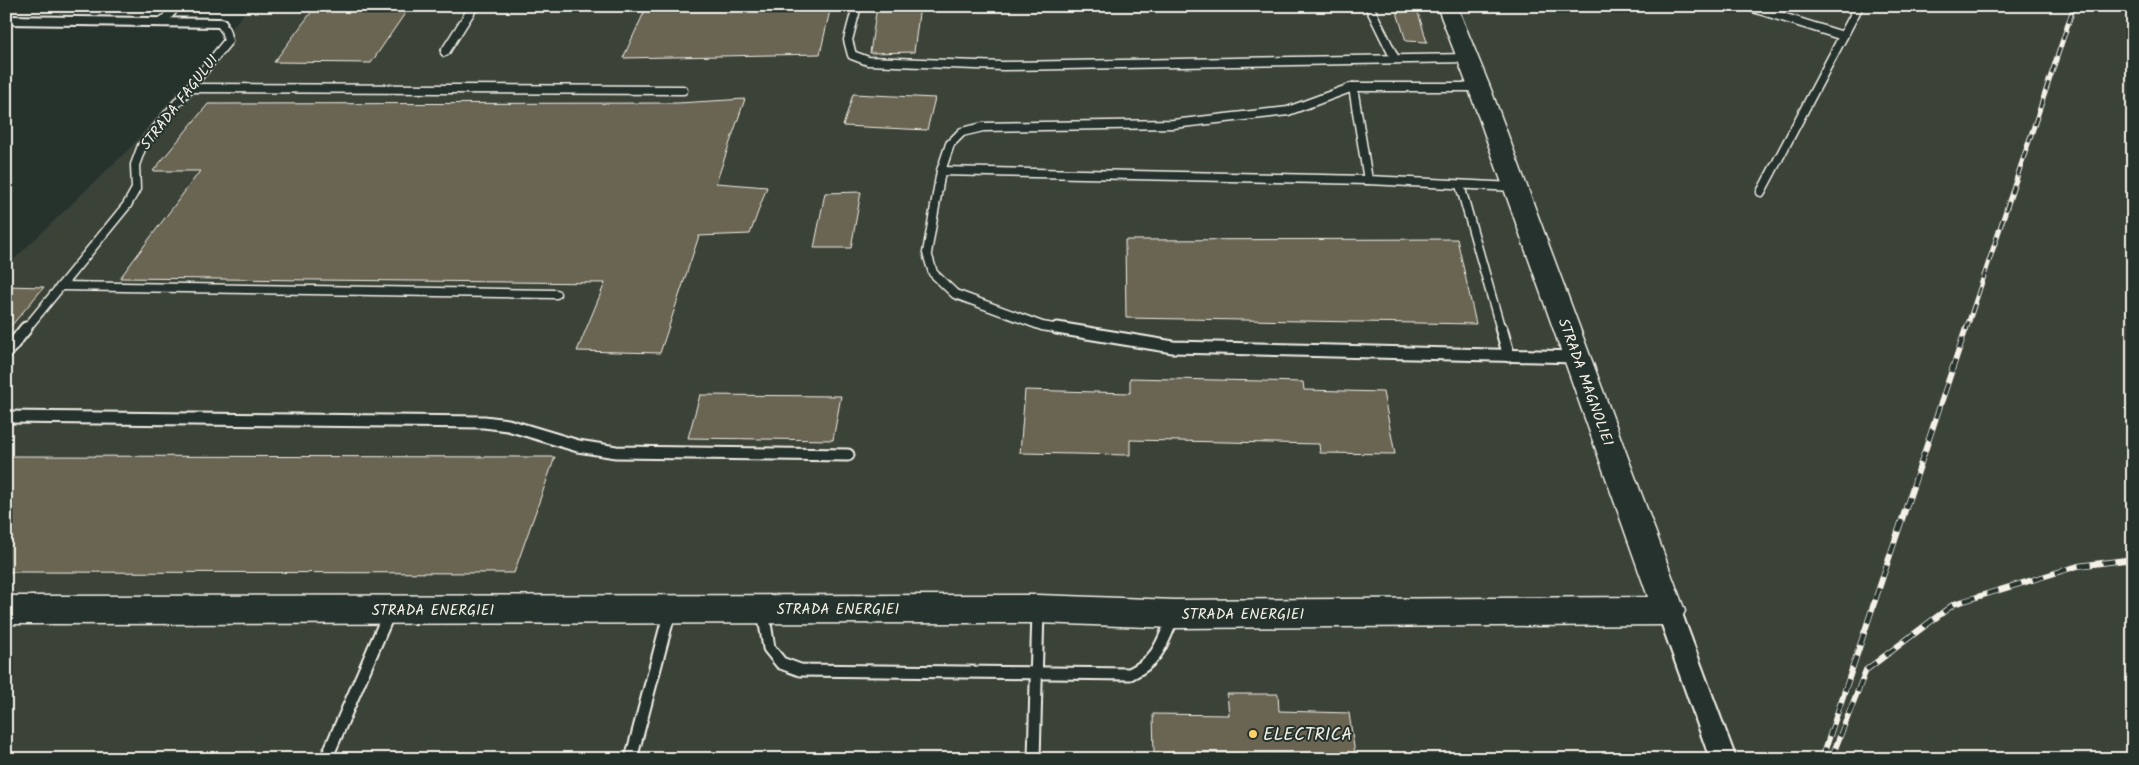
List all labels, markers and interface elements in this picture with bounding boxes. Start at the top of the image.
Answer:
street label: STRADA FAGULUI [135,49,225,156]
street label: STRADA MAGNOLIEI [1551,315,1619,450]
street label: STRADA ENERGIEI [777,598,900,622]
street label: STRADA ENERGIEI [372,599,495,623]
street label: STRADA ENERGIEI [1182,603,1305,627]
place label: ELECTRICA [1263,721,1352,750]
marker: ELECTRICA [1247,728,1259,740]

